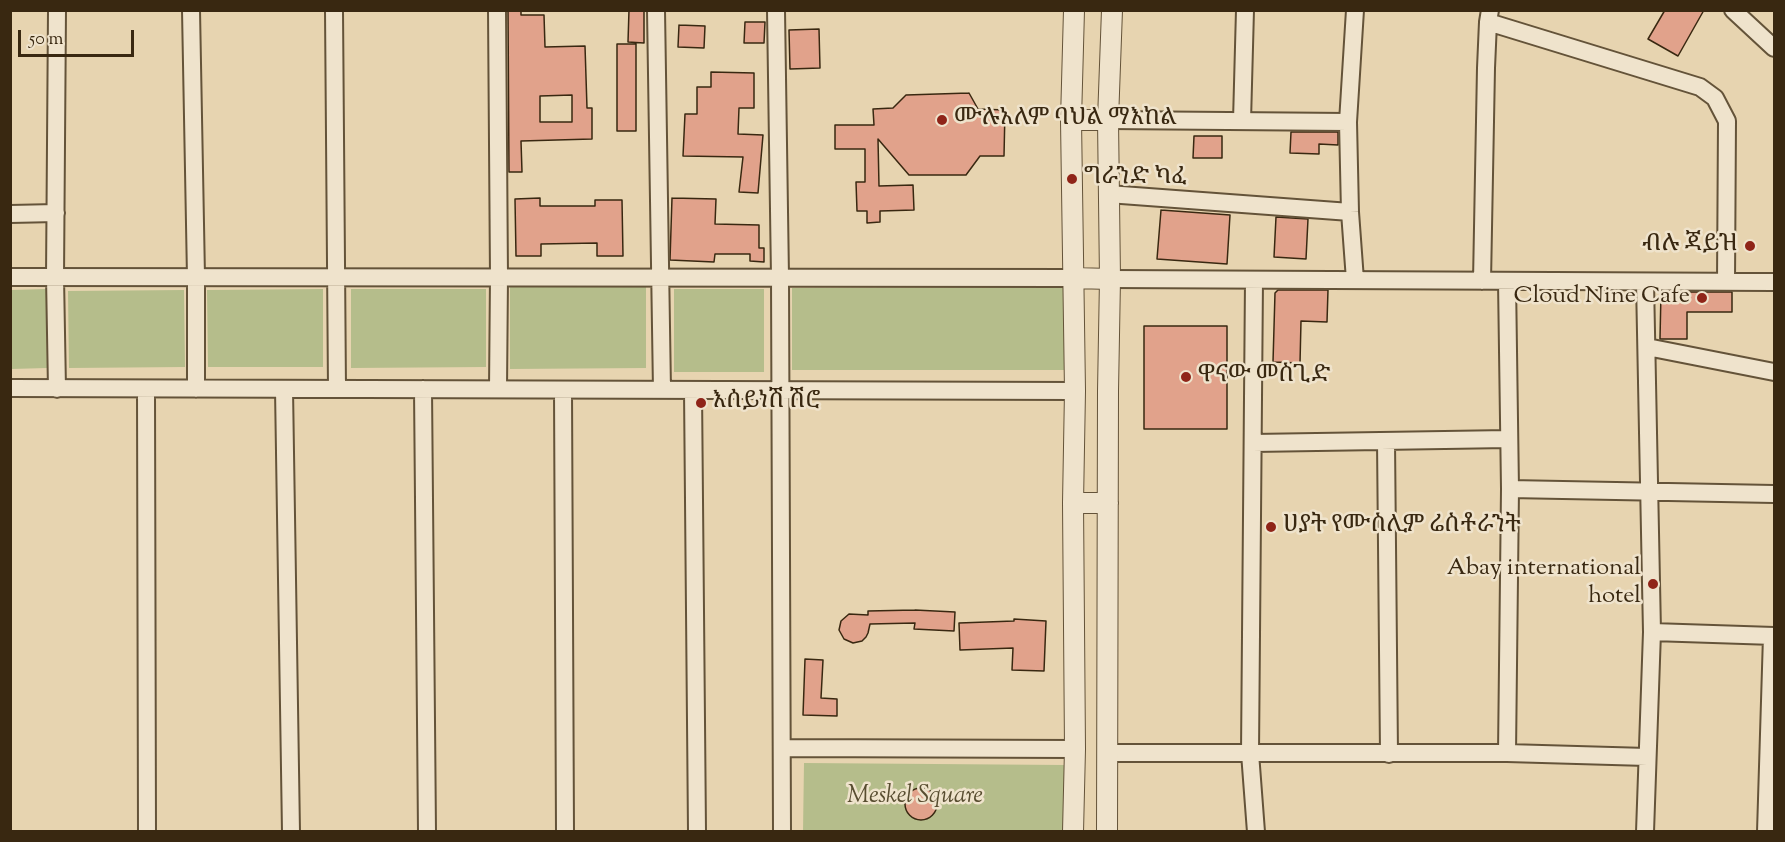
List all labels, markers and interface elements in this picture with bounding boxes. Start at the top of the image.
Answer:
scale bar [21,18,136,56]
text: 50 m [29,27,63,53]
place label: ሙሉአለም ባህል ማእከል [954,106,1177,134]
marker: ሙሉአለም ባህል ማእከል [935,113,949,127]
place label: ግራንድ ካፈ [1084,165,1186,193]
marker: ግራንድ ካፈ [1065,172,1079,186]
place label: ብሉ ጃይዝ [1642,232,1738,260]
marker: ብሉ ጃይዝ [1743,239,1757,253]
place label: Cloud Nine Cafe [1513,284,1690,312]
marker: Cloud Nine Cafe [1695,291,1709,305]
place label: ዋናው መስጊድ [1198,363,1330,391]
marker: ዋናው መስጊድ [1179,370,1193,384]
place label: እሰይነሽ ሽሮ [713,389,820,417]
marker: እሰይነሽ ሽሮ [694,396,708,410]
place label: ሀያት የሙስሊም ሬስቶራንት [1283,513,1521,541]
marker: ሀያት የሙስሊም ሬስቶራንት [1264,520,1278,534]
place label: Abay international hotel [1447,556,1641,612]
marker: Abay international hotel [1646,577,1660,591]
park label: Meskel Square [847,784,983,812]

